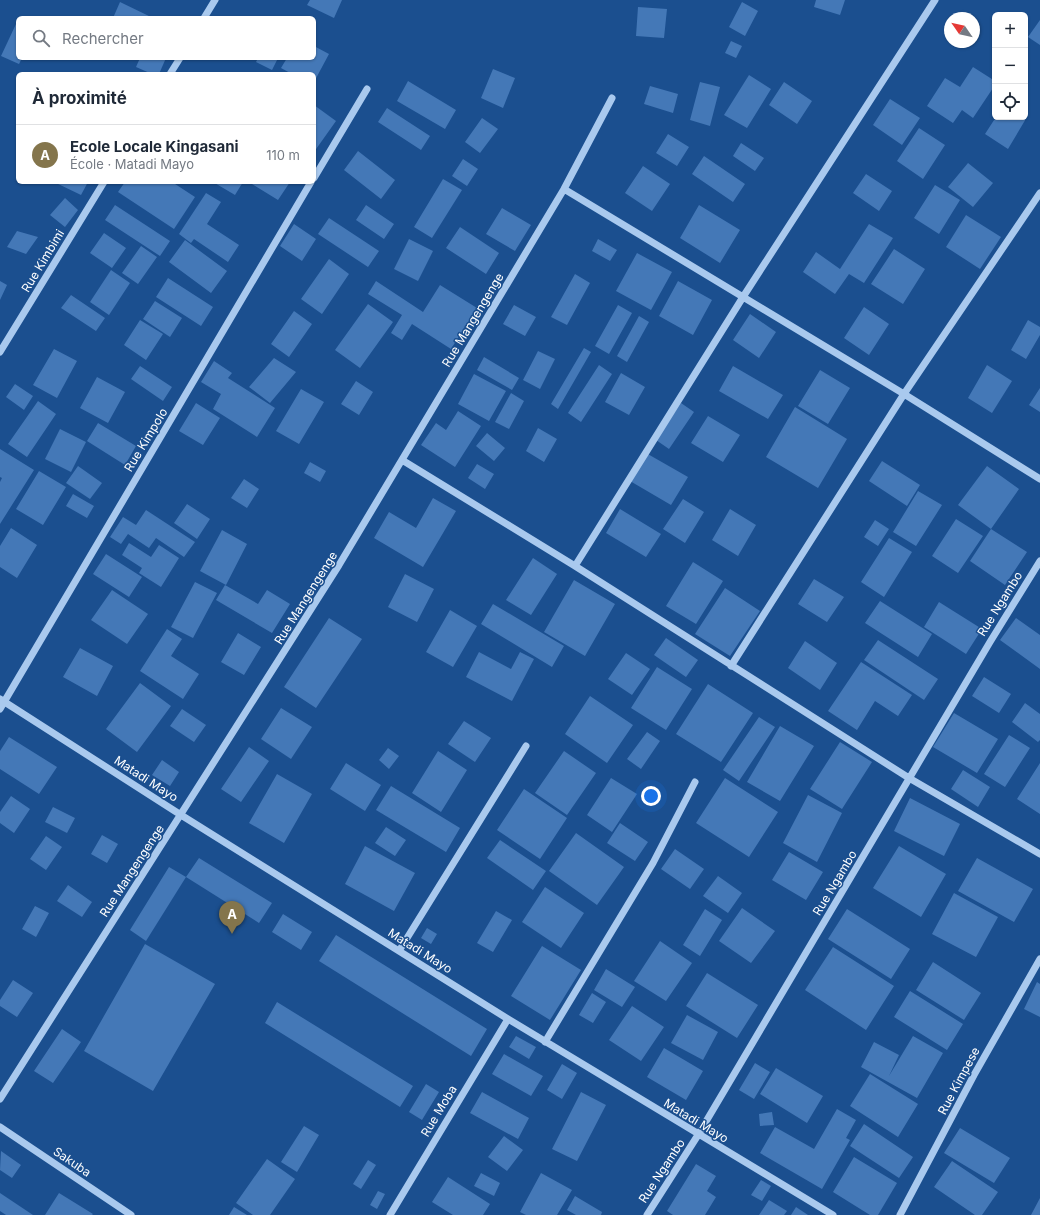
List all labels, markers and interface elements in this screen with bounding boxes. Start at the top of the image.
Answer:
north arrow [944,12,980,48]
map controls [992,12,1028,120]
button: + [992,12,1028,48]
search box [16,16,316,60]
icon: search [30,27,52,49]
text: Rechercher [62,29,144,48]
button: − [992,48,1028,84]
button: locate [992,84,1028,120]
text: À proximité [32,88,127,108]
text: Ecole Locale Kingasani [70,137,239,156]
text: A [40,147,50,163]
text: 110 m [266,147,300,163]
text: École · Matadi Mayo [70,156,194,172]
street label: Rue Kimbimi [18,227,67,295]
street label: Rue Mangengenge [439,270,507,370]
street label: Rue Kimpolo [121,405,170,474]
street label: Rue Mangengenge [271,548,340,647]
street label: Rue Ngambo [974,569,1025,639]
street label: Matadi Mayo [112,752,181,805]
your location [641,786,661,806]
street label: Rue Mangengenge [96,822,167,920]
street label: Rue Ngambo [809,847,860,918]
pin: A [219,901,245,934]
street label: Matadi Mayo [385,925,455,976]
street label: Rue Kimpese [934,1044,983,1117]
street label: Rue Moba [417,1082,460,1139]
street label: Matadi Mayo [661,1095,731,1146]
street label: Rue Ngambo [635,1136,688,1206]
street label: Sakuba [51,1144,94,1180]

